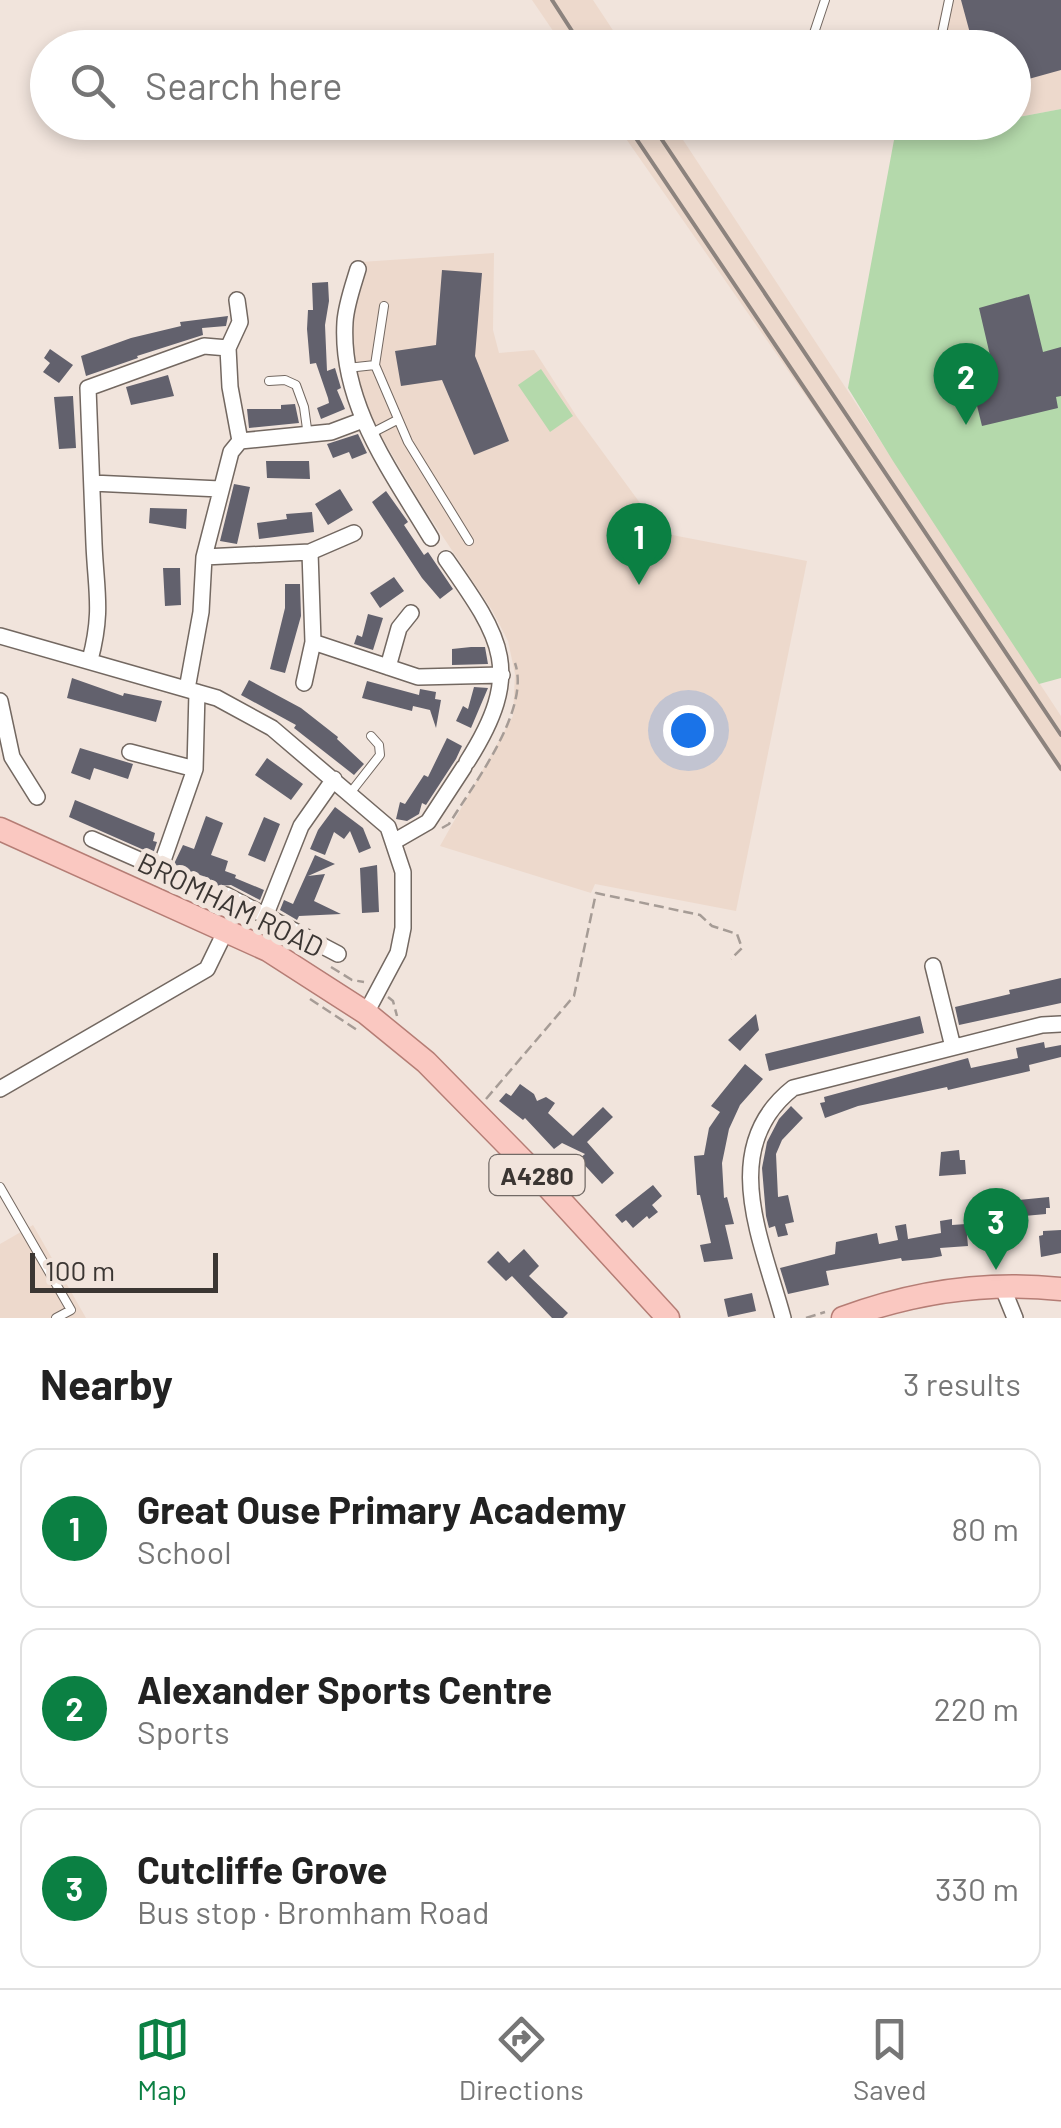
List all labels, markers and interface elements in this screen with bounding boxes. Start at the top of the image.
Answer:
search box [30,30,1031,140]
icon: search [65,58,120,113]
text: Search here [145,62,343,108]
pin: 2 [934,342,998,425]
pin: 1 [606,502,672,585]
your location [663,705,714,756]
street label: BROMHAM ROAD [133,844,329,964]
road number: A4280 [490,1155,584,1195]
pin: 3 [964,1188,1028,1270]
scale bar [30,1248,218,1292]
text: 100 m [45,1253,115,1287]
text: Nearby [40,1358,173,1408]
text: 3 results [903,1364,1021,1402]
text: Great Ouse Primary Academy [137,1486,626,1532]
text: 1 [69,1509,80,1547]
text: 80 m [951,1509,1019,1547]
text: School [137,1532,232,1570]
text: Alexander Sports Centre [137,1666,552,1712]
text: 2 [66,1689,83,1727]
text: 220 m [934,1689,1019,1727]
text: Sports [137,1712,230,1750]
text: Cutcliffe Grove [137,1846,388,1892]
text: 3 [66,1869,83,1907]
text: 330 m [935,1869,1019,1907]
text: Bus stop · Bromham Road [137,1892,489,1930]
tab: Map [135,2012,190,2106]
tab: Directions [459,2012,584,2106]
tab: Saved [853,2012,926,2106]

